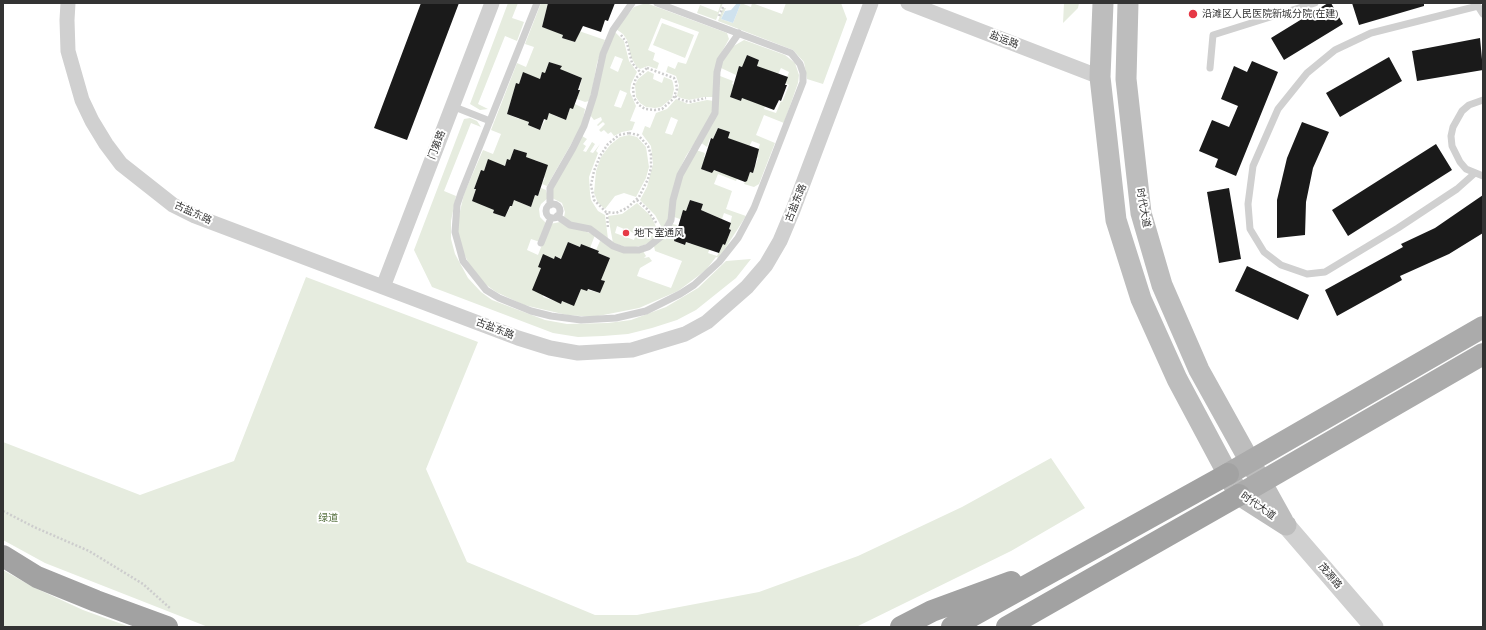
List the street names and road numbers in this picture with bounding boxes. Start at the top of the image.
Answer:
street label: 盐运路 [988,29,1020,51]
street label: 门第路 [426,129,448,161]
street label: 古盐东路 [783,182,809,224]
street label: 时代大道 [1134,187,1152,229]
street label: 古盐东路 [172,199,214,227]
street label: 古盐东路 [474,316,516,342]
street label: 时代大道 [1238,490,1278,522]
street label: 茂源路 [1316,561,1344,591]

